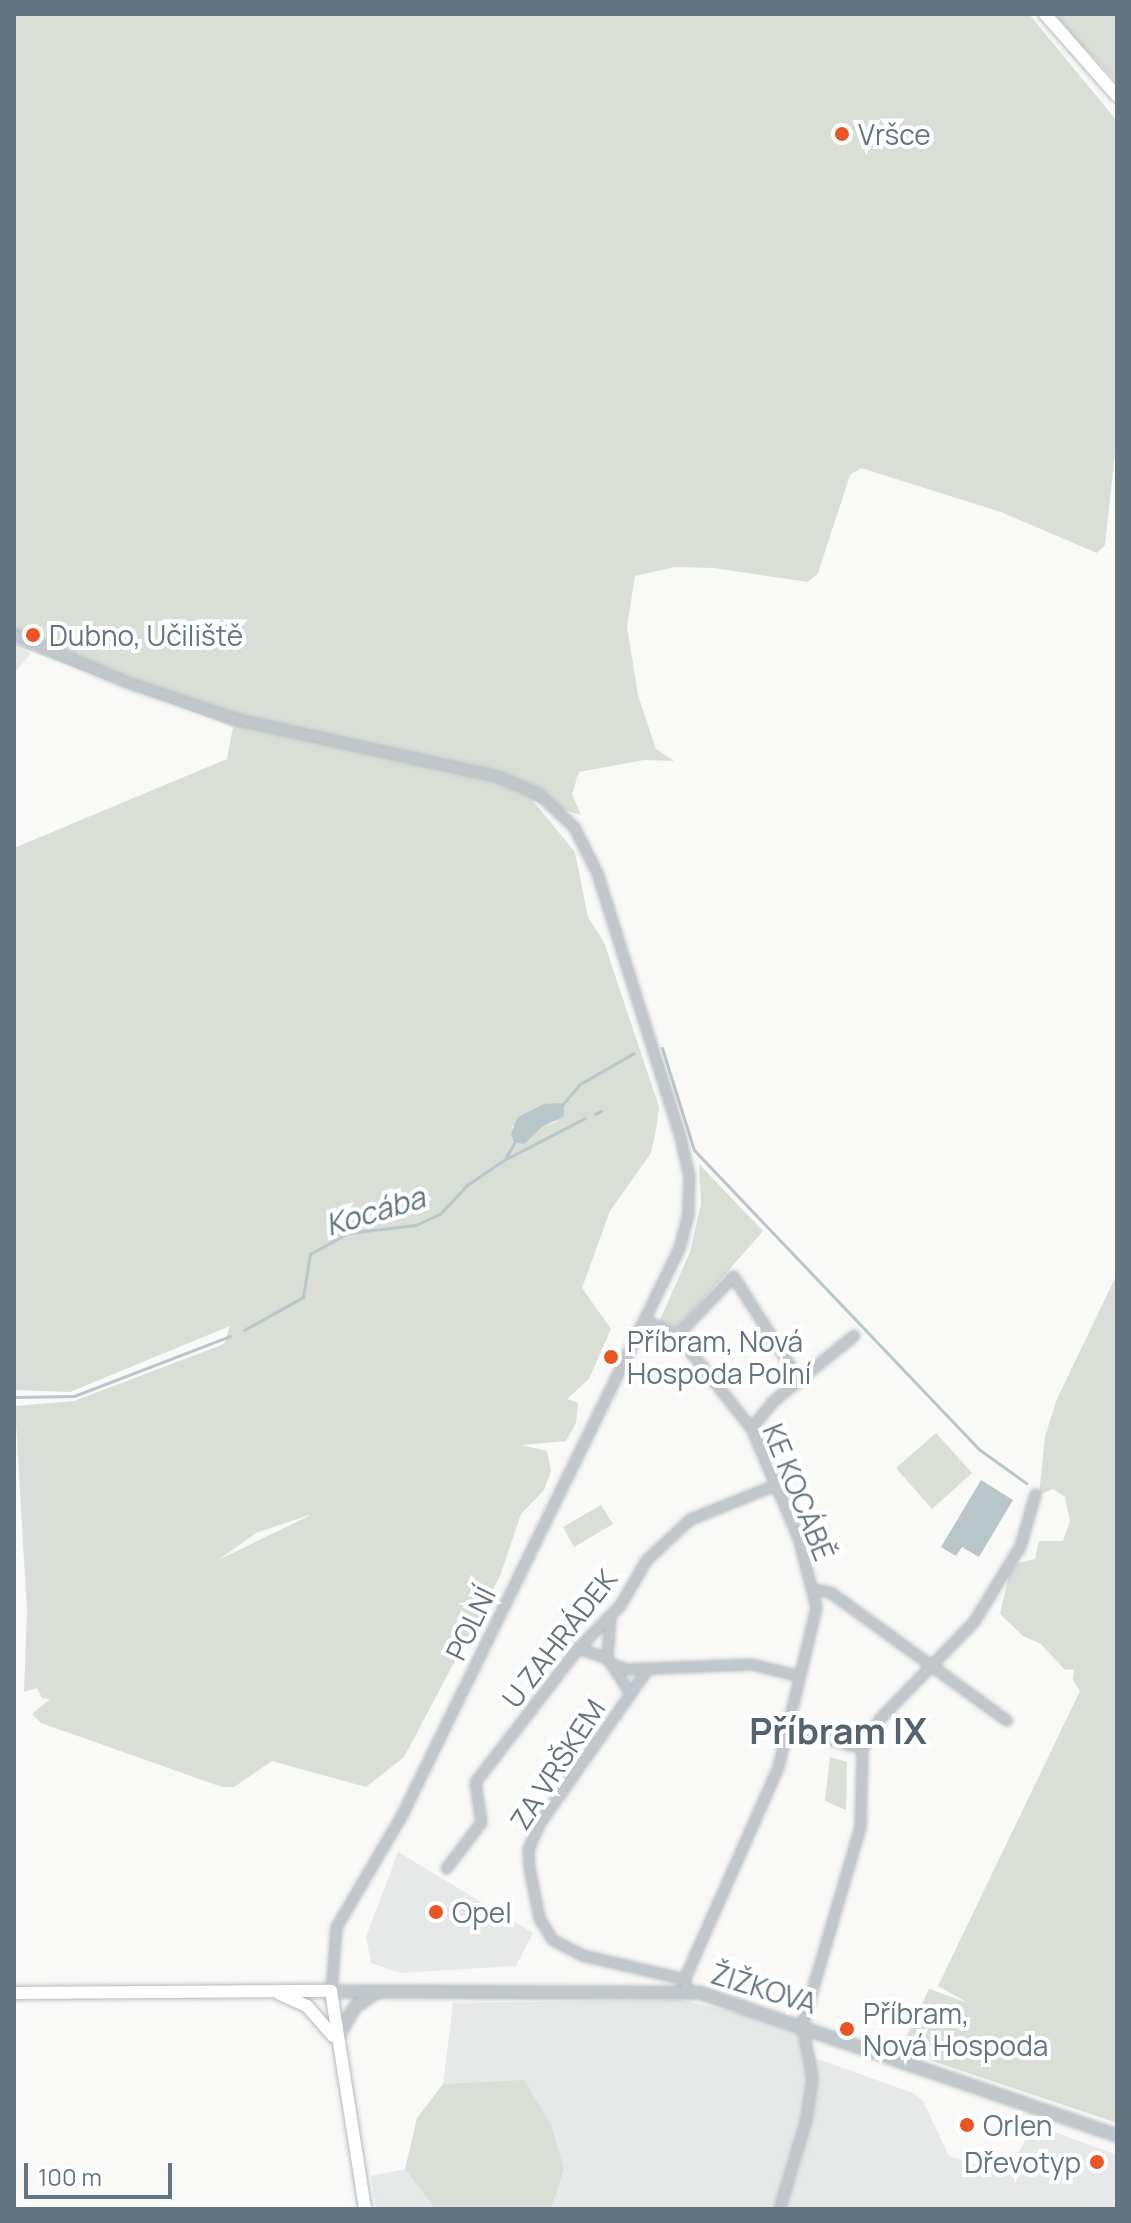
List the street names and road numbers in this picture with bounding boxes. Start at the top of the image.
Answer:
street label: KE KOCÁBĚ [756,1419,842,1565]
street label: U ZAHRÁDEK [495,1562,623,1714]
street label: POLNÍ [438,1581,502,1665]
street label: ZA VRŠKEM [502,1693,612,1835]
street label: ŽIŽKOVA [707,1956,821,2020]

